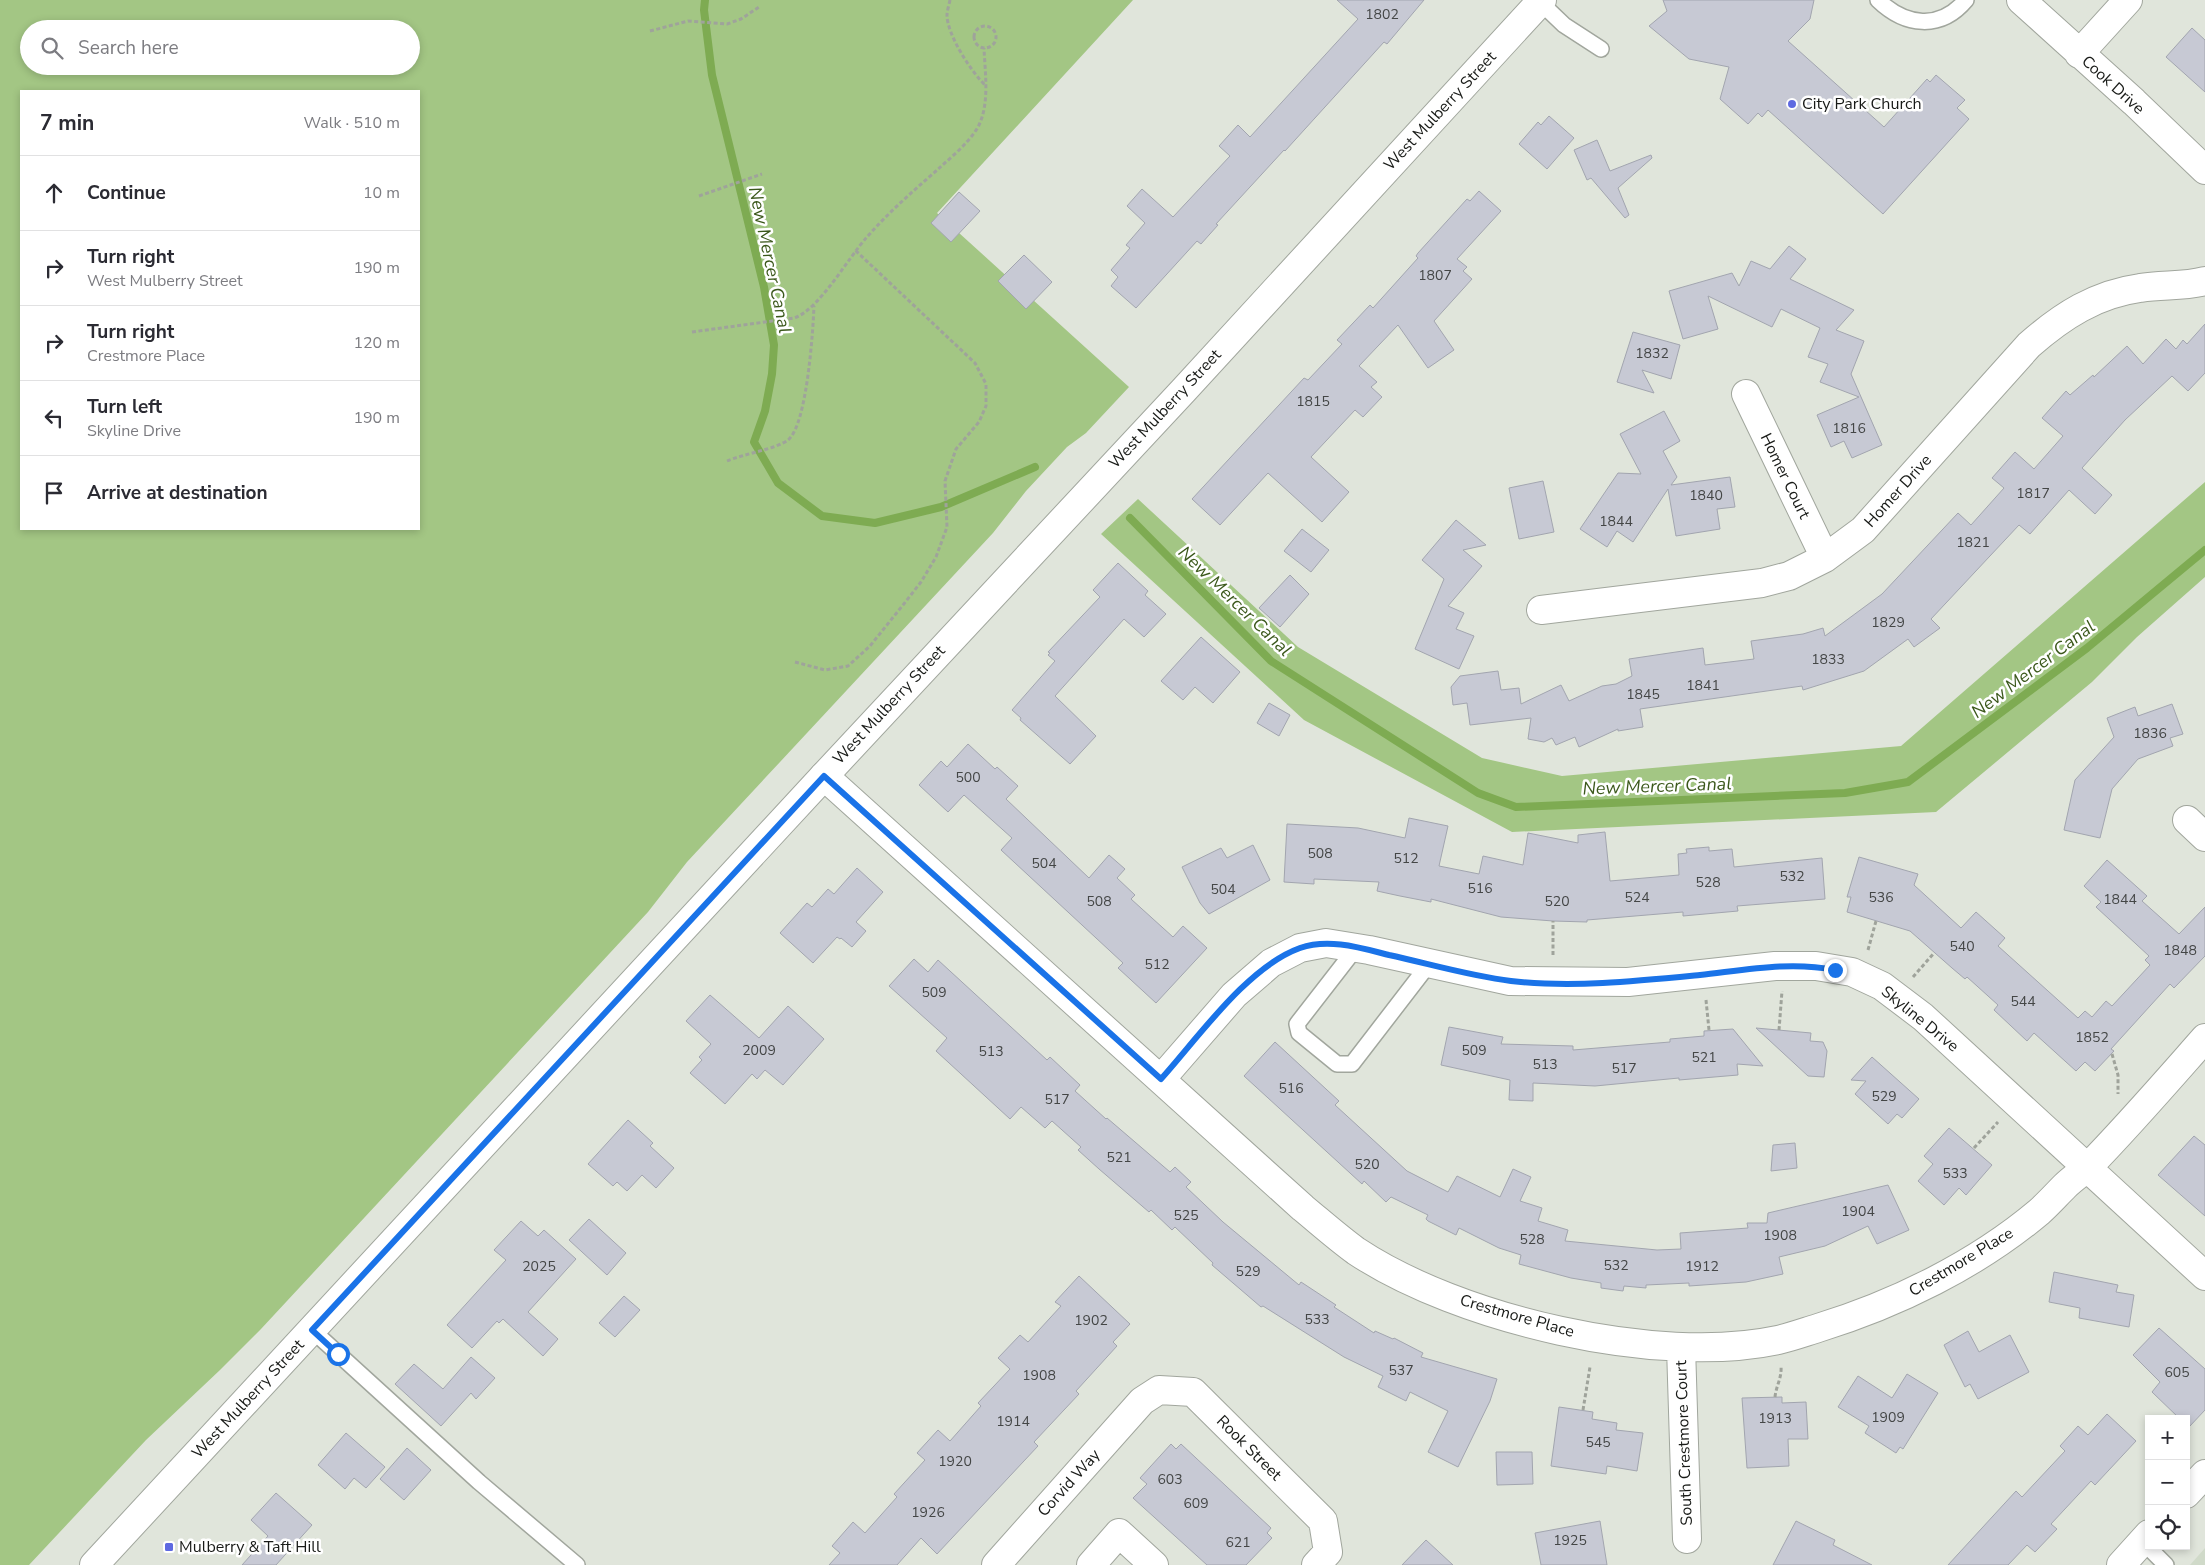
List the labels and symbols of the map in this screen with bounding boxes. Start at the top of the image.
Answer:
house number: 1802 [1365,5,1399,24]
street label: West Mulberry Street [1379,46,1501,175]
street label: Cook Drive [2077,51,2149,119]
place label: City Park Church [1802,93,1922,115]
marker: City Park Church [1786,98,1798,110]
water label: New Mercer Canal [743,185,797,335]
house number: 1807 [1418,266,1452,285]
street label: West Mulberry Street [1104,344,1226,473]
house number: 1832 [1635,344,1669,363]
house number: 1815 [1296,392,1330,411]
house number: 1816 [1832,419,1866,438]
street label: Homer Court [1755,429,1815,523]
street label: Homer Drive [1859,450,1937,532]
house number: 1817 [2016,484,2050,503]
house number: 1840 [1689,486,1723,505]
house number: 1844 [1599,512,1633,531]
house number: 1821 [1956,533,1990,552]
water label: New Mercer Canal [1173,541,1297,661]
house number: 1829 [1871,613,1905,632]
water label: New Mercer Canal [1966,615,2100,723]
street label: West Mulberry Street [828,640,950,769]
house number: 1833 [1811,650,1845,669]
house number: 1841 [1686,676,1720,695]
house number: 1845 [1626,685,1660,704]
house number: 1836 [2133,724,2167,743]
house number: 500 [955,768,981,787]
water label: New Mercer Canal [1582,771,1732,801]
house number: 508 [1307,844,1333,863]
house number: 512 [1393,849,1419,868]
house number: 504 [1031,854,1057,873]
house number: 532 [1779,867,1805,886]
house number: 528 [1695,873,1721,892]
house number: 516 [1467,879,1493,898]
house number: 504 [1210,880,1236,899]
house number: 524 [1624,888,1650,907]
house number: 536 [1868,888,1894,907]
house number: 1844 [2103,890,2137,909]
house number: 508 [1086,892,1112,911]
house number: 520 [1544,892,1570,911]
house number: 540 [1949,937,1975,956]
house number: 1848 [2163,941,2197,960]
house number: 512 [1144,955,1170,974]
route end [1824,959,1847,982]
street label: Skyline Drive [1877,981,1963,1057]
house number: 509 [921,983,947,1002]
house number: 544 [2010,992,2036,1011]
house number: 1852 [2075,1028,2109,1047]
house number: 2009 [742,1041,776,1060]
house number: 509 [1461,1041,1487,1060]
house number: 513 [978,1042,1004,1061]
house number: 521 [1691,1048,1717,1067]
house number: 513 [1532,1055,1558,1074]
house number: 517 [1611,1059,1637,1078]
house number: 516 [1278,1079,1304,1098]
house number: 529 [1871,1087,1897,1106]
house number: 517 [1044,1090,1070,1109]
house number: 521 [1106,1148,1132,1167]
house number: 520 [1354,1155,1380,1174]
house number: 533 [1942,1164,1968,1183]
house number: 1904 [1841,1202,1875,1221]
house number: 525 [1173,1206,1199,1225]
street label: Crestmore Place [1905,1222,2017,1302]
house number: 1908 [1763,1226,1797,1245]
house number: 528 [1519,1230,1545,1249]
house number: 532 [1603,1256,1629,1275]
house number: 2025 [522,1257,556,1276]
house number: 1912 [1685,1257,1719,1276]
house number: 529 [1235,1262,1261,1281]
street label: Crestmore Place [1457,1289,1577,1343]
house number: 533 [1304,1310,1330,1329]
house number: 1902 [1074,1311,1108,1330]
street label: West Mulberry Street [187,1334,309,1463]
route start [327,1343,350,1366]
street label: South Crestmore Court [1670,1360,1698,1526]
house number: 537 [1388,1361,1414,1380]
house number: 605 [2164,1363,2190,1382]
house number: 1908 [1022,1366,1056,1385]
house number: 1909 [1871,1408,1905,1427]
house number: 1913 [1758,1409,1792,1428]
street label: Rook Street [1211,1410,1287,1486]
house number: 1914 [996,1412,1030,1431]
house number: 545 [1585,1433,1611,1452]
street label: Corvid Way [1033,1444,1106,1522]
house number: 1920 [938,1452,972,1471]
house number: 603 [1157,1470,1183,1489]
house number: 609 [1183,1494,1209,1513]
house number: 1926 [911,1503,945,1522]
house number: 1925 [1553,1531,1587,1550]
house number: 621 [1225,1533,1251,1552]
place label: Mulberry & Taft Hill [179,1536,321,1558]
marker: Mulberry & Taft Hill [163,1541,175,1553]

